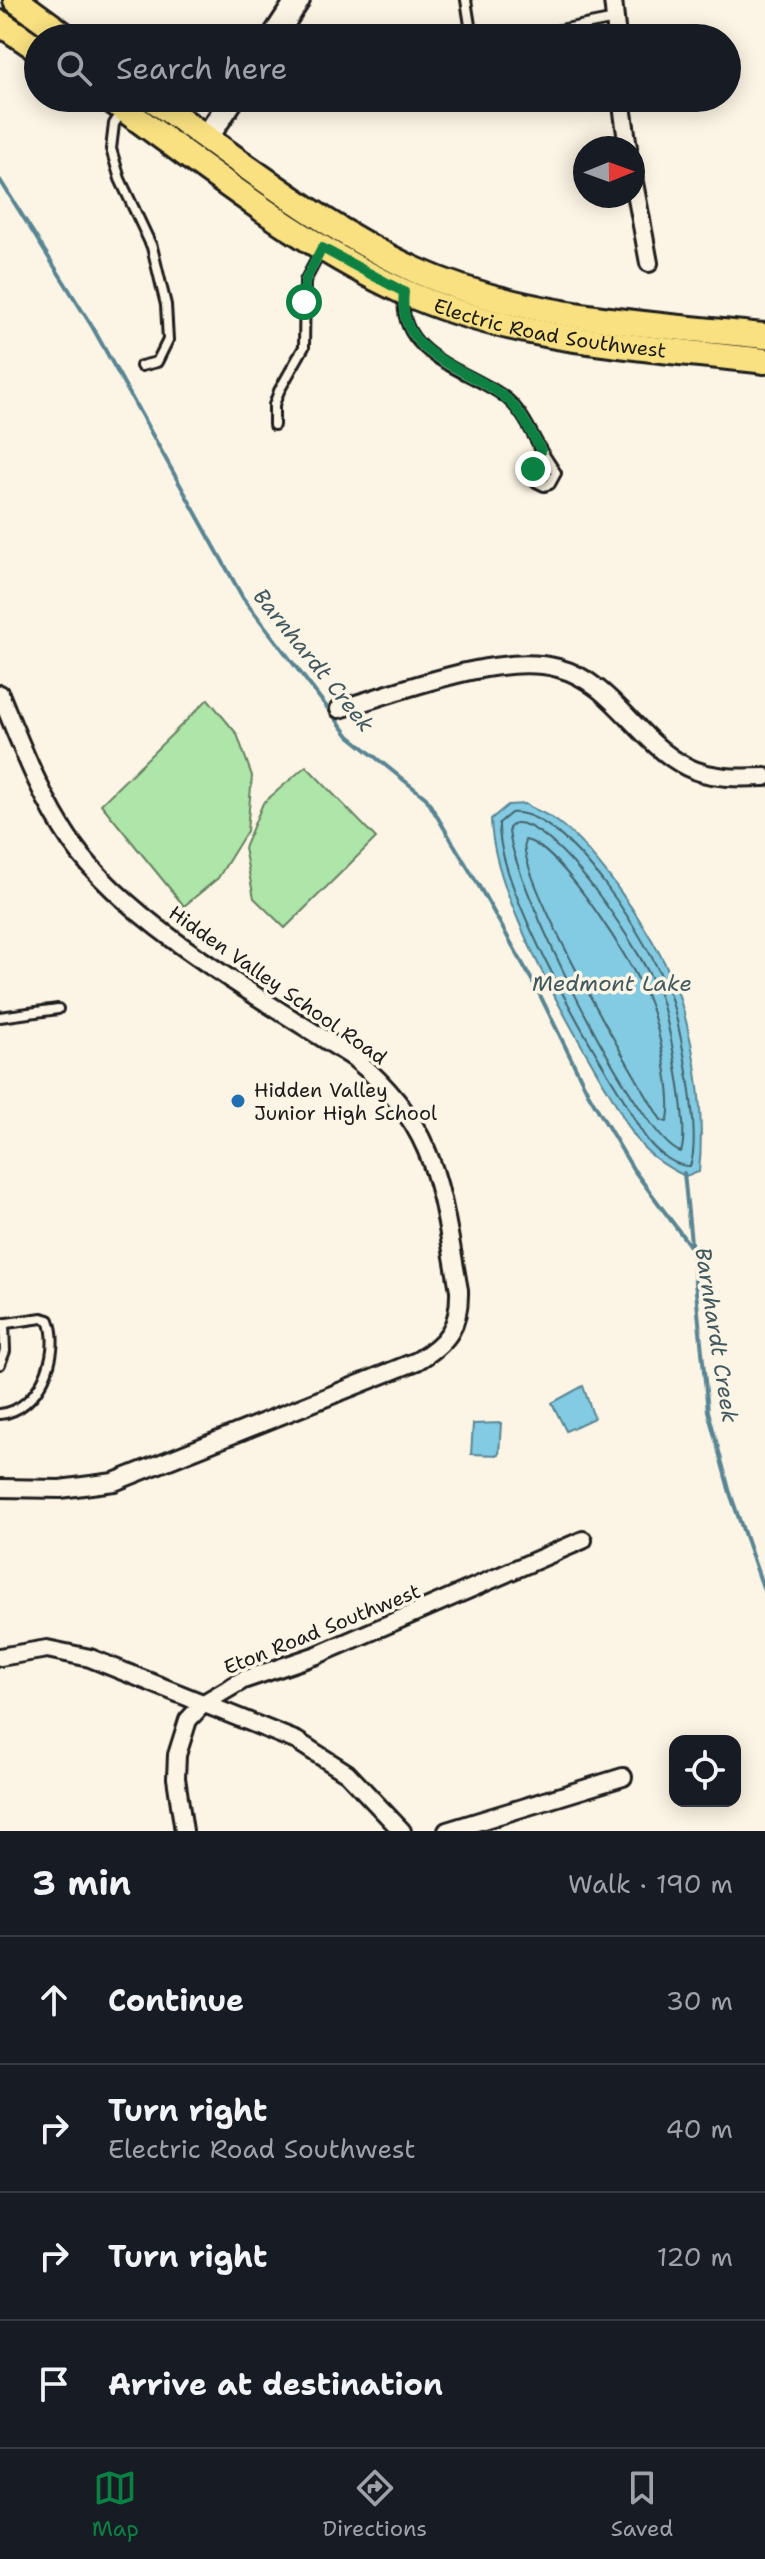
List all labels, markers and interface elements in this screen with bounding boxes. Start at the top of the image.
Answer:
search box [24,24,741,112]
icon: search [52,46,96,90]
text: Search here [116,48,287,89]
north arrow [573,136,645,208]
route start [286,284,322,320]
street label: Electric Road Southwest [430,292,668,364]
route end [515,451,551,487]
water label: Barnhardt Creek [247,582,381,739]
street label: Hidden Valley School Road [164,900,392,1071]
water label: Medmont Lake [532,969,692,998]
place label: Hidden Valley Junior High School [254,1077,437,1126]
marker: Hidden Valley Junior High School [229,1092,247,1110]
water label: Barnhardt Creek [688,1245,745,1425]
street label: Eton Road Southwest [220,1578,424,1680]
map controls [669,1735,741,1807]
button: locate [669,1735,741,1807]
text: 3 min [32,1860,131,1906]
text: Walk · 190 m [568,1866,733,1901]
icon: ahead [32,1978,76,2022]
text: Continue [108,1980,244,2021]
text: 30 m [666,1983,733,2018]
text: Turn right [108,2090,267,2131]
icon: right [32,2106,76,2150]
text: 40 m [666,2111,733,2146]
text: Electric Road Southwest [108,2131,416,2166]
icon: right [32,2234,76,2278]
text: Turn right [108,2236,267,2277]
text: 120 m [657,2239,733,2274]
icon: arrive [32,2362,76,2406]
text: Arrive at destination [108,2364,443,2405]
tab: Map [92,2466,139,2543]
tab: Directions [322,2466,427,2543]
tab: Saved [611,2466,673,2543]

